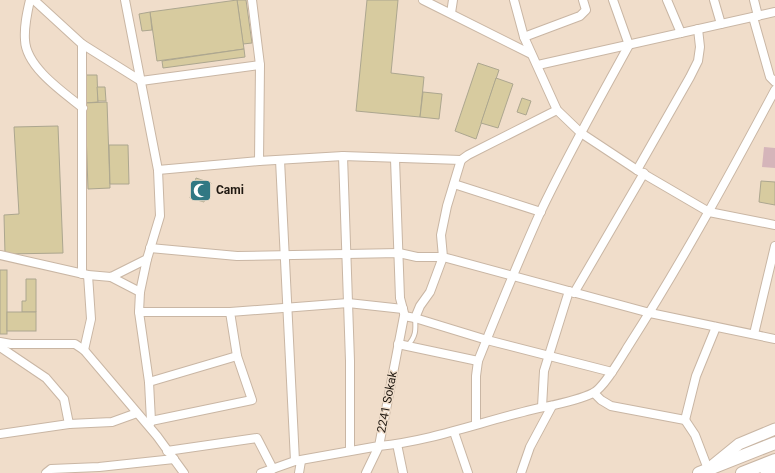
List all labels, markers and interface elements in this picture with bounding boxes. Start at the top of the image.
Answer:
mosque icon: Cami [187,177,213,203]
place label: Cami [216,183,244,197]
street label: 2241 Sokak [374,369,400,434]

